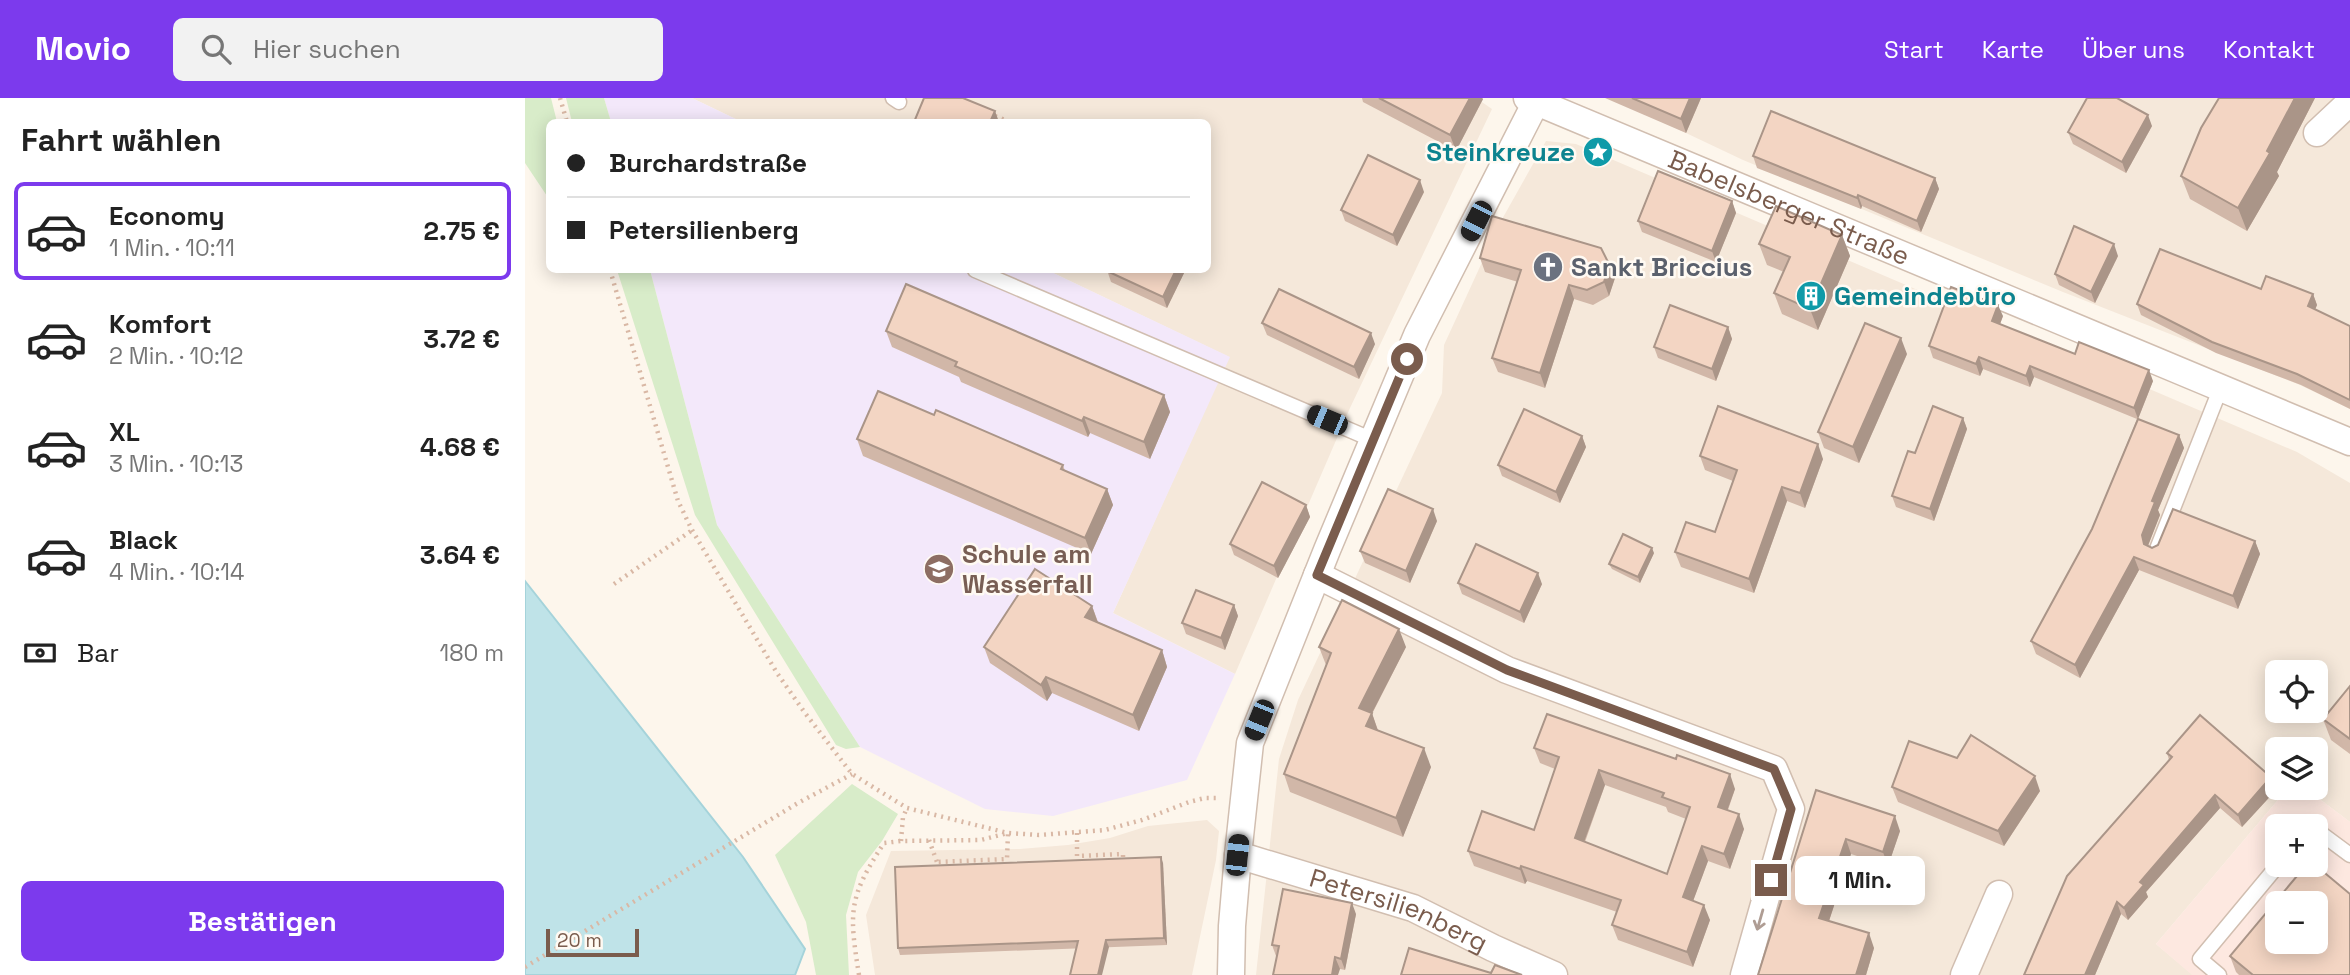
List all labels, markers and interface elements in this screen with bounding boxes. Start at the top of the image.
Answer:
search box [173,18,663,81]
text: Movio [35,28,131,70]
icon: search [197,30,235,68]
text: Hier suchen [253,32,401,66]
text: Start [1884,34,1944,65]
text: Karte [1982,34,2044,65]
text: Über uns [2082,34,2185,65]
text: Kontakt [2223,34,2315,65]
text: Fahrt wählen [21,120,221,160]
place label: Steinkreuze [1426,135,1575,169]
place icon: Steinkreuze [1581,135,1615,169]
street label: Babelsberger Straße [1663,142,1915,273]
text: Burchardstraße [609,146,807,180]
car [1458,198,1495,244]
text: Economy [109,199,225,233]
icon: car [25,200,88,263]
text: Petersilienberg [609,213,799,247]
text: 2.75 € [423,214,500,248]
text: 1 Min. · 10:11 [109,233,235,263]
church icon: Sankt Briccius [1531,250,1565,284]
place label: Sankt Briccius [1571,250,1752,284]
building icon: Gemeindebüro [1794,279,1828,313]
place label: Gemeindebüro [1834,279,2016,313]
text: Komfort [109,307,212,341]
icon: car [25,308,88,371]
text: 3.72 € [423,322,500,356]
text: 2 Min. · 10:12 [109,341,243,371]
route start [1391,343,1423,375]
car [1304,402,1351,438]
text: XL [109,415,140,449]
icon: car [25,416,88,479]
text: 4.68 € [420,430,500,464]
text: 3 Min. · 10:13 [109,449,243,479]
text: Black [109,523,178,557]
icon: car [25,524,88,587]
place label: Schule am Wasserfall [962,537,1093,601]
text: 3.64 € [420,538,500,572]
school or university icon: Schule am Wasserfall [922,552,956,586]
text: 4 Min. · 10:14 [109,557,244,587]
icon: cash [21,634,59,672]
text: Bar [77,636,119,670]
text: 180 m [440,638,504,668]
map controls [2265,660,2328,954]
button: locate [2265,660,2328,723]
car [1242,697,1277,743]
button: layers [2265,737,2328,800]
button: + [2265,814,2328,877]
car [1225,833,1250,877]
callout: 1 Min. [1795,856,1925,904]
street label: Petersilienberg [1305,861,1494,960]
route end [1755,864,1787,896]
text: 1 Min. [1828,865,1892,895]
button: Bestätigen [21,881,504,961]
button: − [2265,891,2328,954]
one-way arrow [1752,909,1765,931]
scale bar [546,926,639,958]
text: 20 m [557,928,602,953]

